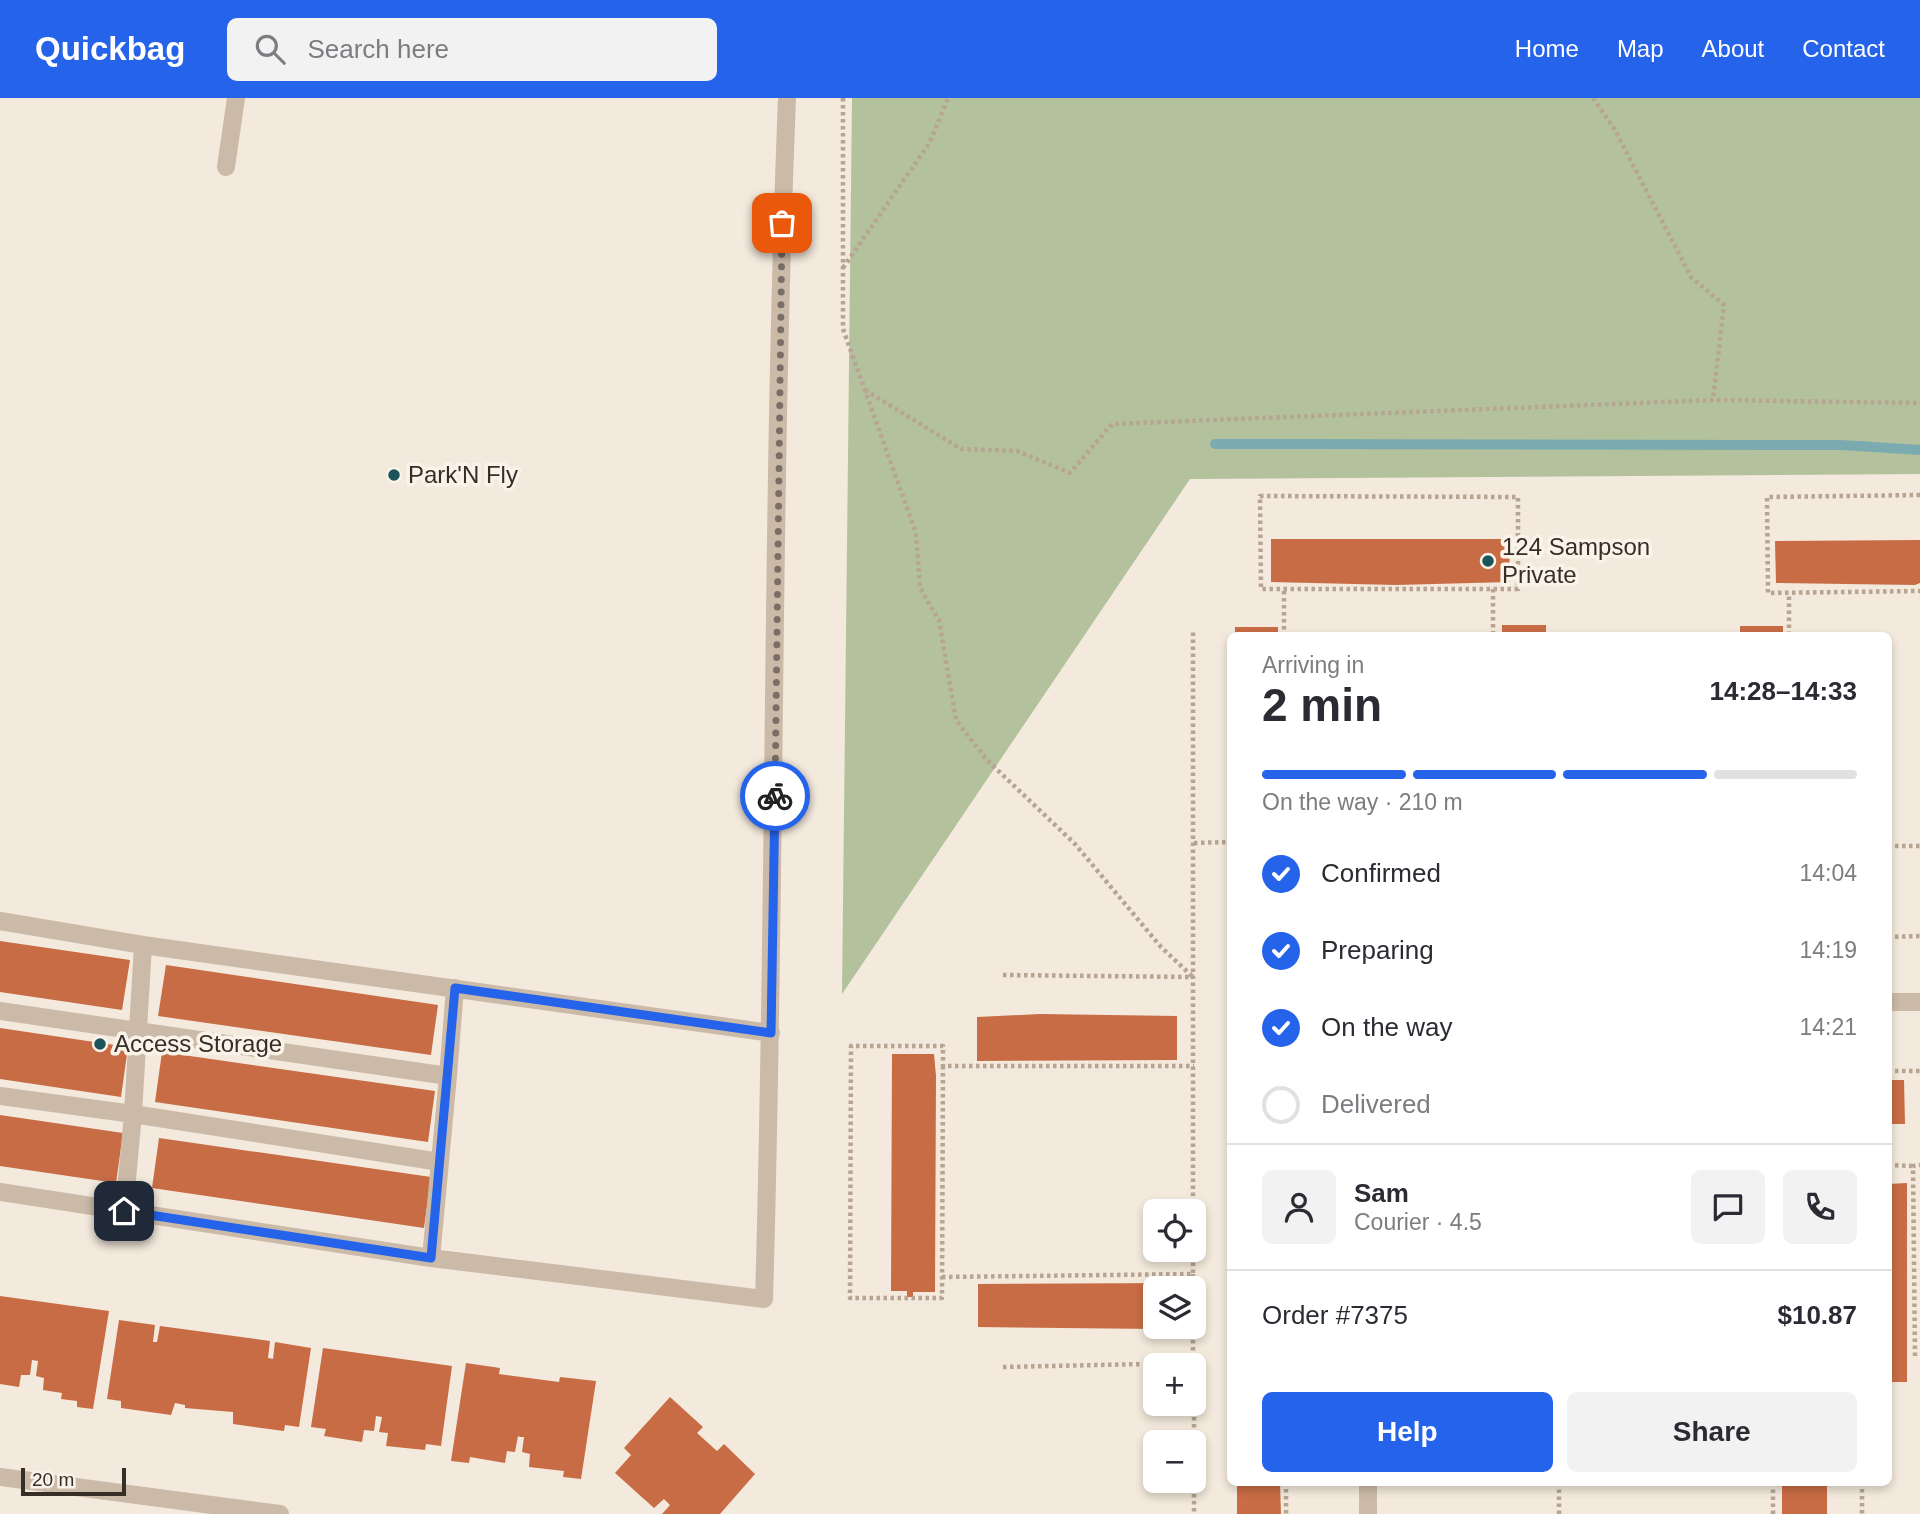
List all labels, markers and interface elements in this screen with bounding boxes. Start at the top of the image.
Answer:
search box [227,18,717,81]
text: Quickbag [35,30,185,67]
icon: search [251,30,289,68]
text: Search here [307,34,449,64]
text: Home [1515,35,1579,62]
text: Map [1617,35,1664,62]
text: About [1702,35,1764,62]
text: Contact [1802,35,1885,62]
pin [752,193,812,253]
icon: bag [763,204,801,242]
place label: Park'N Fly [408,461,518,488]
marker: Park'N Fly [386,467,402,483]
place label: 124 Sampson Private [1502,533,1650,588]
marker: 124 Sampson Private [1480,553,1496,569]
text: Arriving in [1262,652,1364,678]
text: 14:28–14:33 [1710,676,1857,706]
text: 2 min [1262,679,1382,731]
courier [740,761,810,831]
icon: bike [756,777,794,815]
text: On the way · 210 m [1262,789,1463,815]
icon: check [1262,855,1300,893]
text: Confirmed [1321,858,1441,888]
text: 14:04 [1799,860,1857,886]
icon: check [1262,932,1300,970]
text: Preparing [1321,935,1434,965]
text: 14:19 [1799,937,1857,963]
icon: check [1262,1009,1300,1047]
text: On the way [1321,1012,1453,1042]
text: 14:21 [1799,1014,1857,1040]
place label: Access Storage [114,1030,282,1057]
marker: Access Storage [92,1036,108,1052]
text: Delivered [1321,1089,1431,1119]
button: person [1262,1170,1336,1244]
button: chat [1691,1170,1765,1244]
button: phone [1783,1170,1857,1244]
text: Sam [1354,1178,1409,1208]
pin [94,1181,154,1241]
icon: home [105,1192,143,1230]
map controls [1143,1199,1206,1493]
button: locate [1143,1199,1206,1262]
text: Courier · 4.5 [1354,1209,1482,1235]
button: layers [1143,1276,1206,1339]
text: Order #7375 [1262,1300,1408,1330]
text: $10.87 [1777,1300,1857,1330]
button: + [1143,1353,1206,1416]
button: Help [1262,1392,1553,1472]
button: Share [1567,1392,1857,1472]
button: − [1143,1430,1206,1493]
scale bar [21,1465,126,1497]
text: 20 m [32,1469,74,1490]

